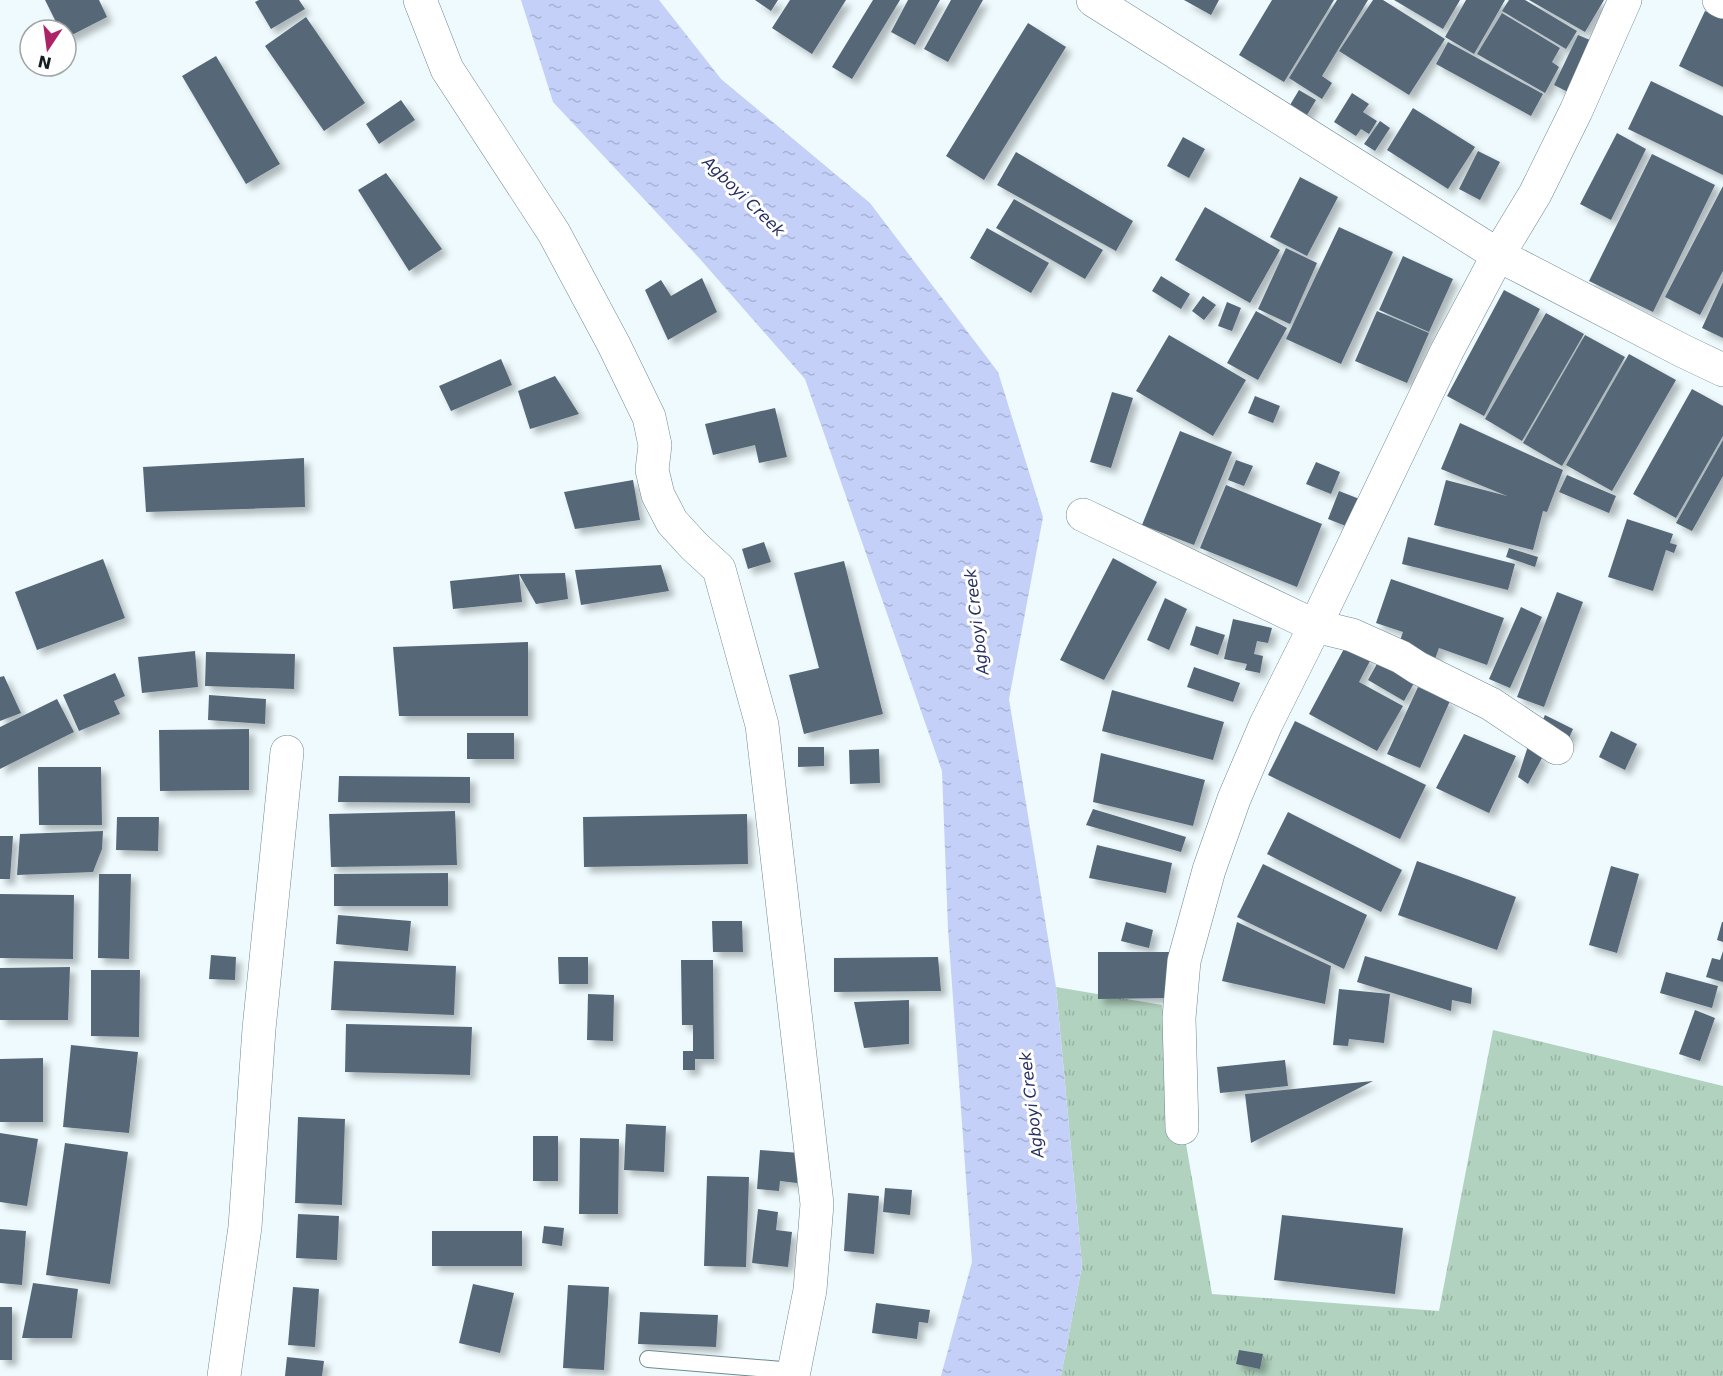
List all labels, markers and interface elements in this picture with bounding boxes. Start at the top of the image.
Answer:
north arrow [18,18,78,78]
text: N [36,51,53,73]
water label: Agboyi Creek [698,152,789,241]
water label: Agboyi Creek [960,567,993,677]
water label: Agboyi Creek [1015,1050,1048,1160]

